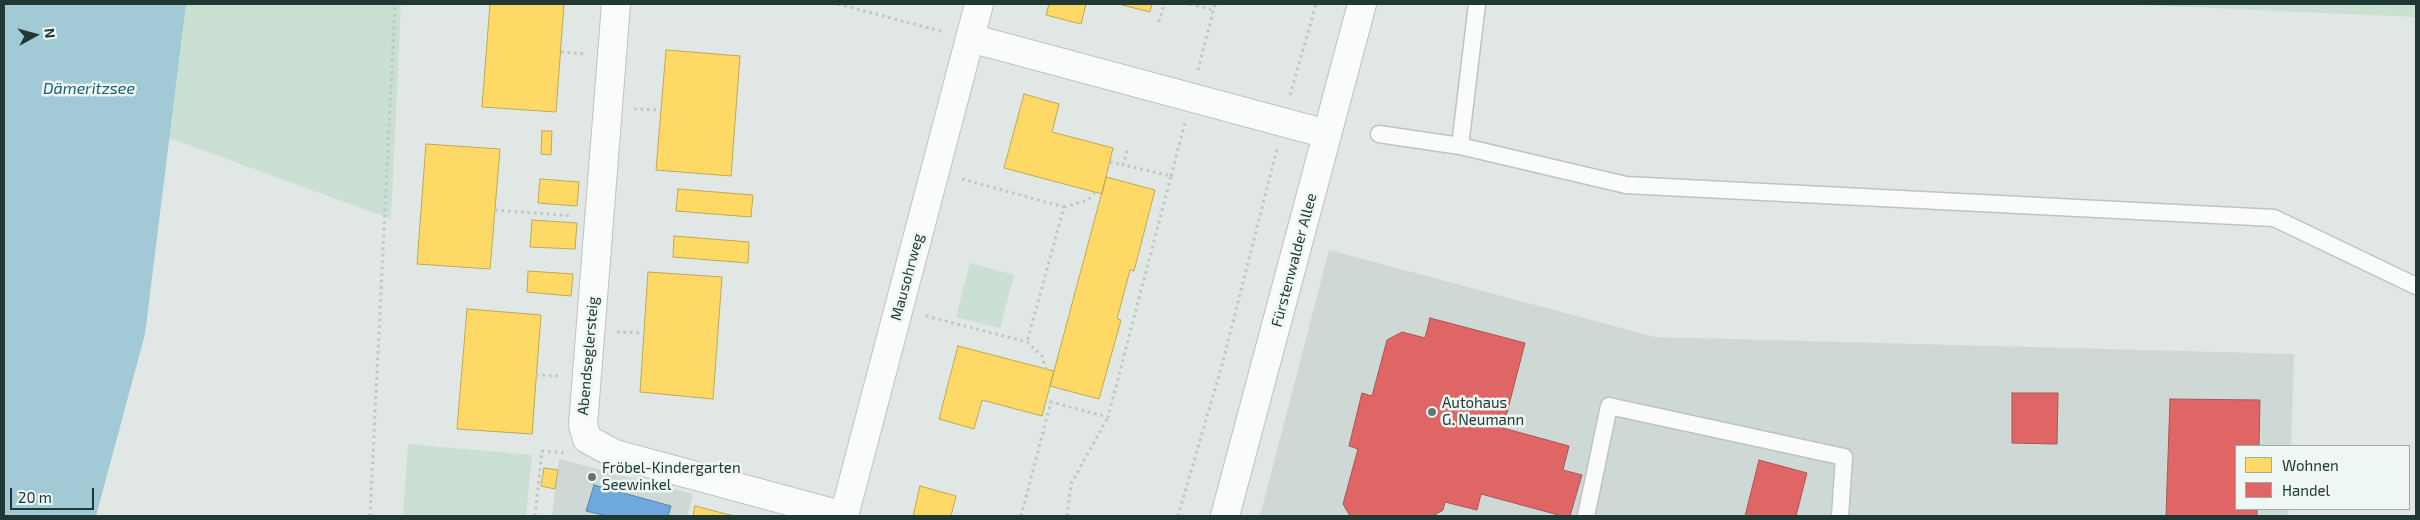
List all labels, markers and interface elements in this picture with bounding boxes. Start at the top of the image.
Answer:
north arrow [10,10,60,60]
text: N [41,27,59,39]
water label: Dämeritzsee [43,79,135,99]
street label: Fürstenwalder Allee [1267,191,1321,329]
street label: Mausohrweg [887,231,927,323]
street label: Abendseglersteig [574,296,602,416]
place label: Autohaus G. Neumann [1442,394,1524,429]
marker: Autohaus G. Neumann [1426,406,1438,418]
legend [2235,445,2410,510]
text: Wohnen [2282,456,2339,474]
place label: Fröbel-Kindergarten Seewinkel [602,459,741,494]
marker: Fröbel-Kindergarten Seewinkel [586,471,598,483]
scale bar [12,478,96,510]
text: Handel [2282,481,2330,499]
text: 20 m [18,488,52,506]

